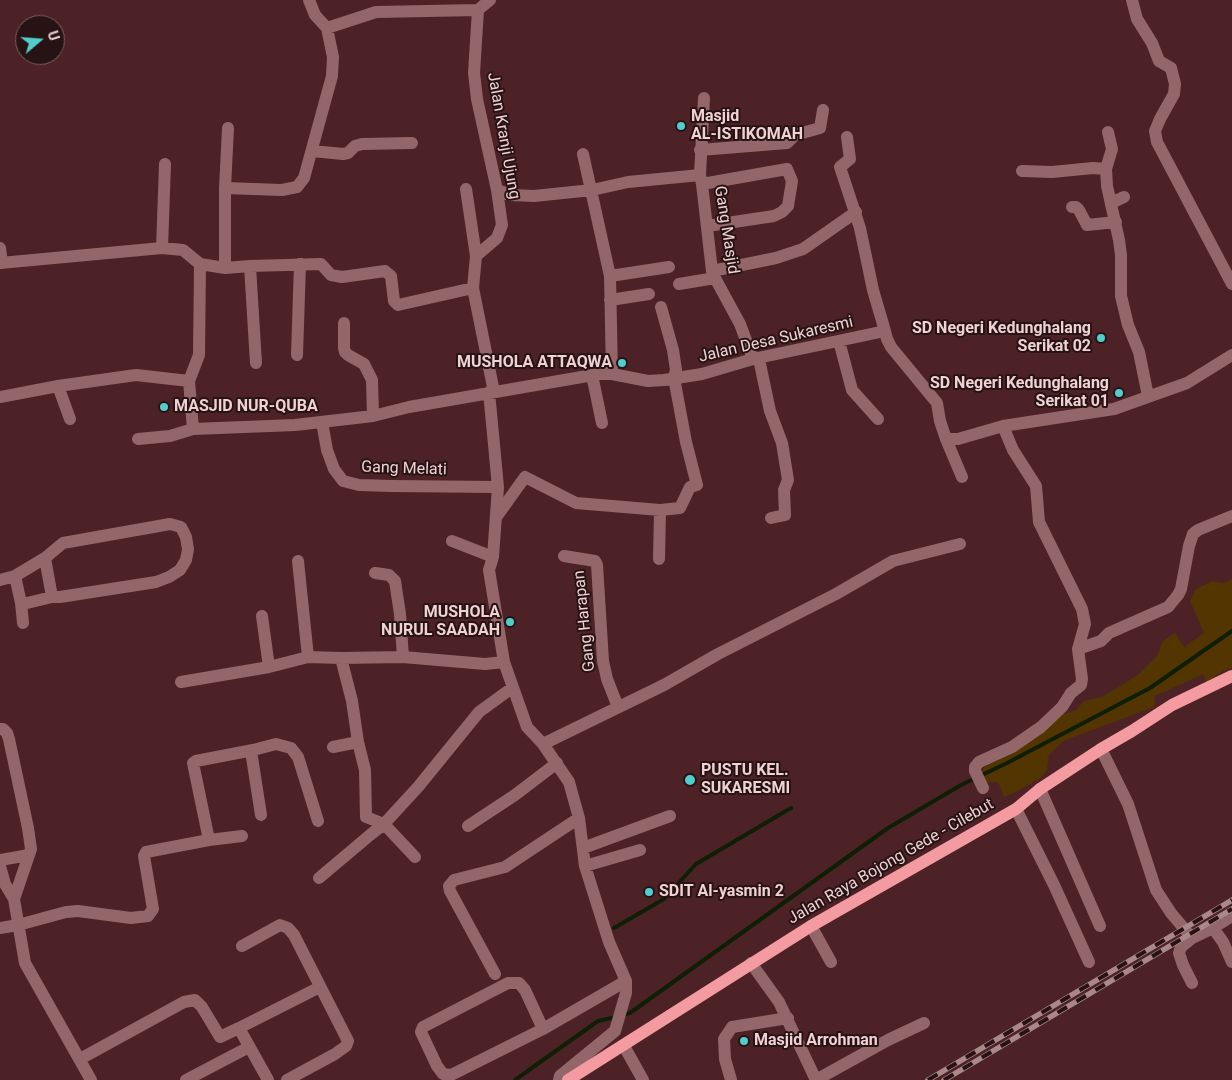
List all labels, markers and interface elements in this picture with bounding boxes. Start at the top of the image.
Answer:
north arrow [15,15,65,65]
text: U [44,29,62,43]
street label: Jalan Kranji Ujung [482,71,524,201]
place label: Masjid AL-ISTIKOMAH [691,107,803,145]
marker: Masjid AL-ISTIKOMAH [675,120,687,132]
street label: Gang Masjid [710,185,742,275]
street label: Jalan Desa Sukaresmi [697,313,855,367]
place label: SD Negeri Kedunghalang Serikat 02 [912,319,1091,357]
marker: SD Negeri Kedunghalang Serikat 02 [1095,332,1107,344]
place label: MUSHOLA ATTAQWA [457,353,612,373]
marker: MUSHOLA ATTAQWA [616,357,628,369]
place label: SD Negeri Kedunghalang Serikat 01 [930,374,1109,412]
marker: SD Negeri Kedunghalang Serikat 01 [1113,387,1125,399]
place label: MASJID NUR-QUBA [174,397,318,417]
marker: MASJID NUR-QUBA [158,401,170,413]
street label: Gang Melati [361,458,447,480]
street label: Gang Harapan [570,569,600,673]
place label: MUSHOLA NURUL SAADAH [381,603,500,641]
marker: MUSHOLA NURUL SAADAH [504,616,516,628]
place label: PUSTU KEL. SUKARESMI [701,761,790,799]
marker: PUSTU KEL. SUKARESMI [683,773,697,787]
street label: Jalan Raya Bojong Gede - Cilebut [785,795,997,929]
place label: SDIT Al-yasmin 2 [659,882,784,902]
marker: SDIT Al-yasmin 2 [643,886,655,898]
place label: Masjid Arrohman [754,1031,878,1051]
marker: Masjid Arrohman [738,1035,750,1047]

